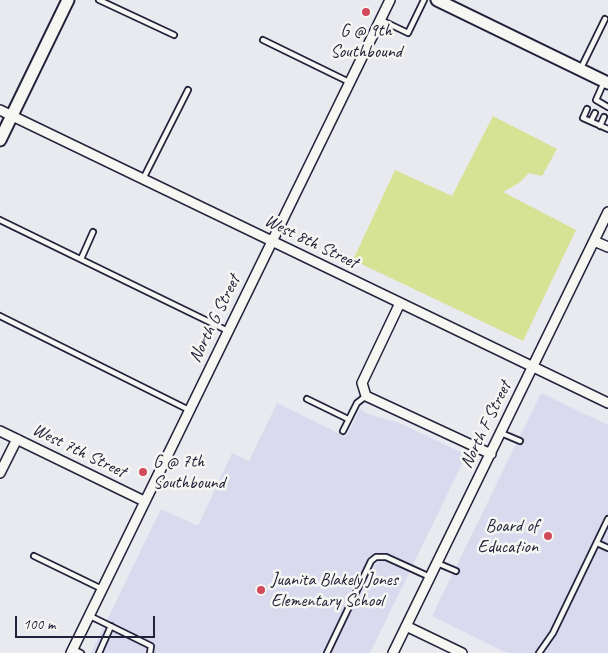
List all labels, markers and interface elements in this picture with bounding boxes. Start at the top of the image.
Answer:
marker: G @ 9th Southbound [360,6,372,18]
place label: G @ 9th Southbound [330,20,402,62]
street label: West 8th Street [261,210,361,274]
street label: North G Street [185,272,245,366]
street label: North F Street [456,378,516,472]
street label: West 7th Street [29,419,129,483]
place label: G @ 7th Southbound [153,451,225,494]
marker: G @ 7th Southbound [137,466,149,478]
place label: Board of Education [478,515,538,558]
marker: Board of Education [542,530,554,542]
place label: Juanita Blakely Jones Elementary School [271,569,398,612]
marker: Juanita Blakely Jones Elementary School [255,584,267,596]
scale bar [18,606,158,638]
text: 100 m [23,615,55,634]

